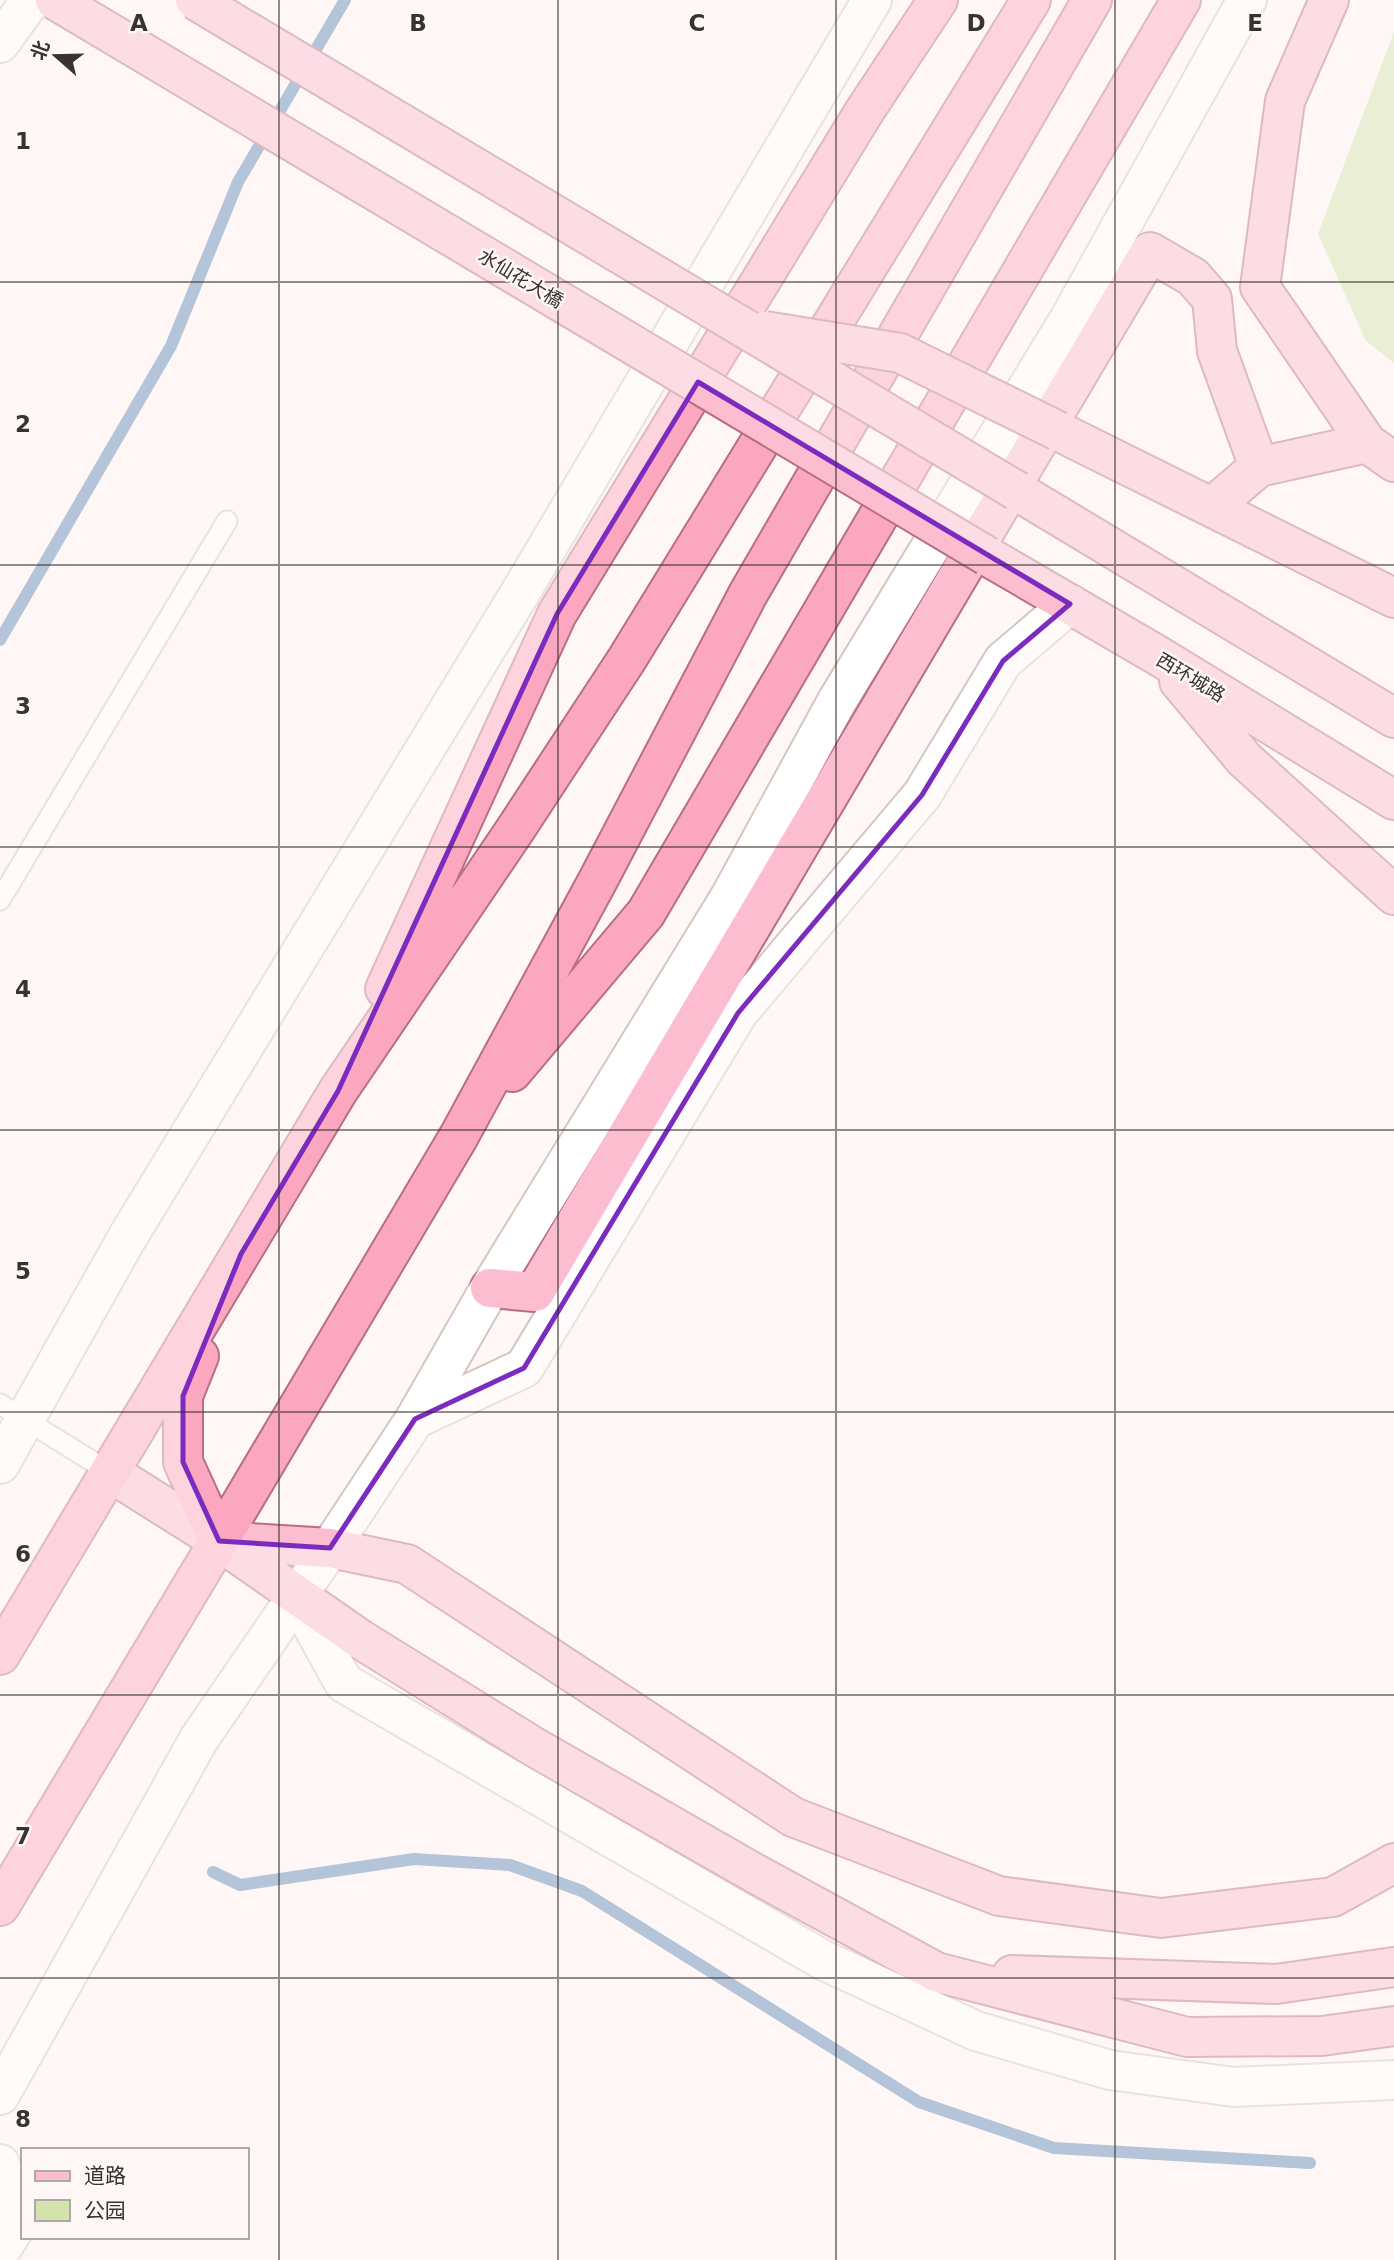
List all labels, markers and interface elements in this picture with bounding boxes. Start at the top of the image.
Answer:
text: A [130,10,148,36]
text: B [409,10,427,36]
text: C [689,10,705,36]
text: D [966,10,986,36]
text: E [1247,10,1263,36]
north arrow [21,21,91,91]
text: 北 [26,37,54,63]
text: 1 [15,128,31,154]
street label: 水仙花大橋 [475,244,567,312]
text: 2 [15,411,31,437]
street label: 西环城路 [1153,648,1229,706]
text: 3 [15,693,31,719]
text: 4 [15,976,31,1002]
text: 5 [15,1258,31,1284]
text: 6 [15,1541,31,1567]
text: 7 [15,1823,31,1849]
text: 8 [15,2106,31,2132]
legend [21,2148,248,2239]
text: 道路 [84,2164,126,2188]
text: 公园 [84,2199,126,2223]

